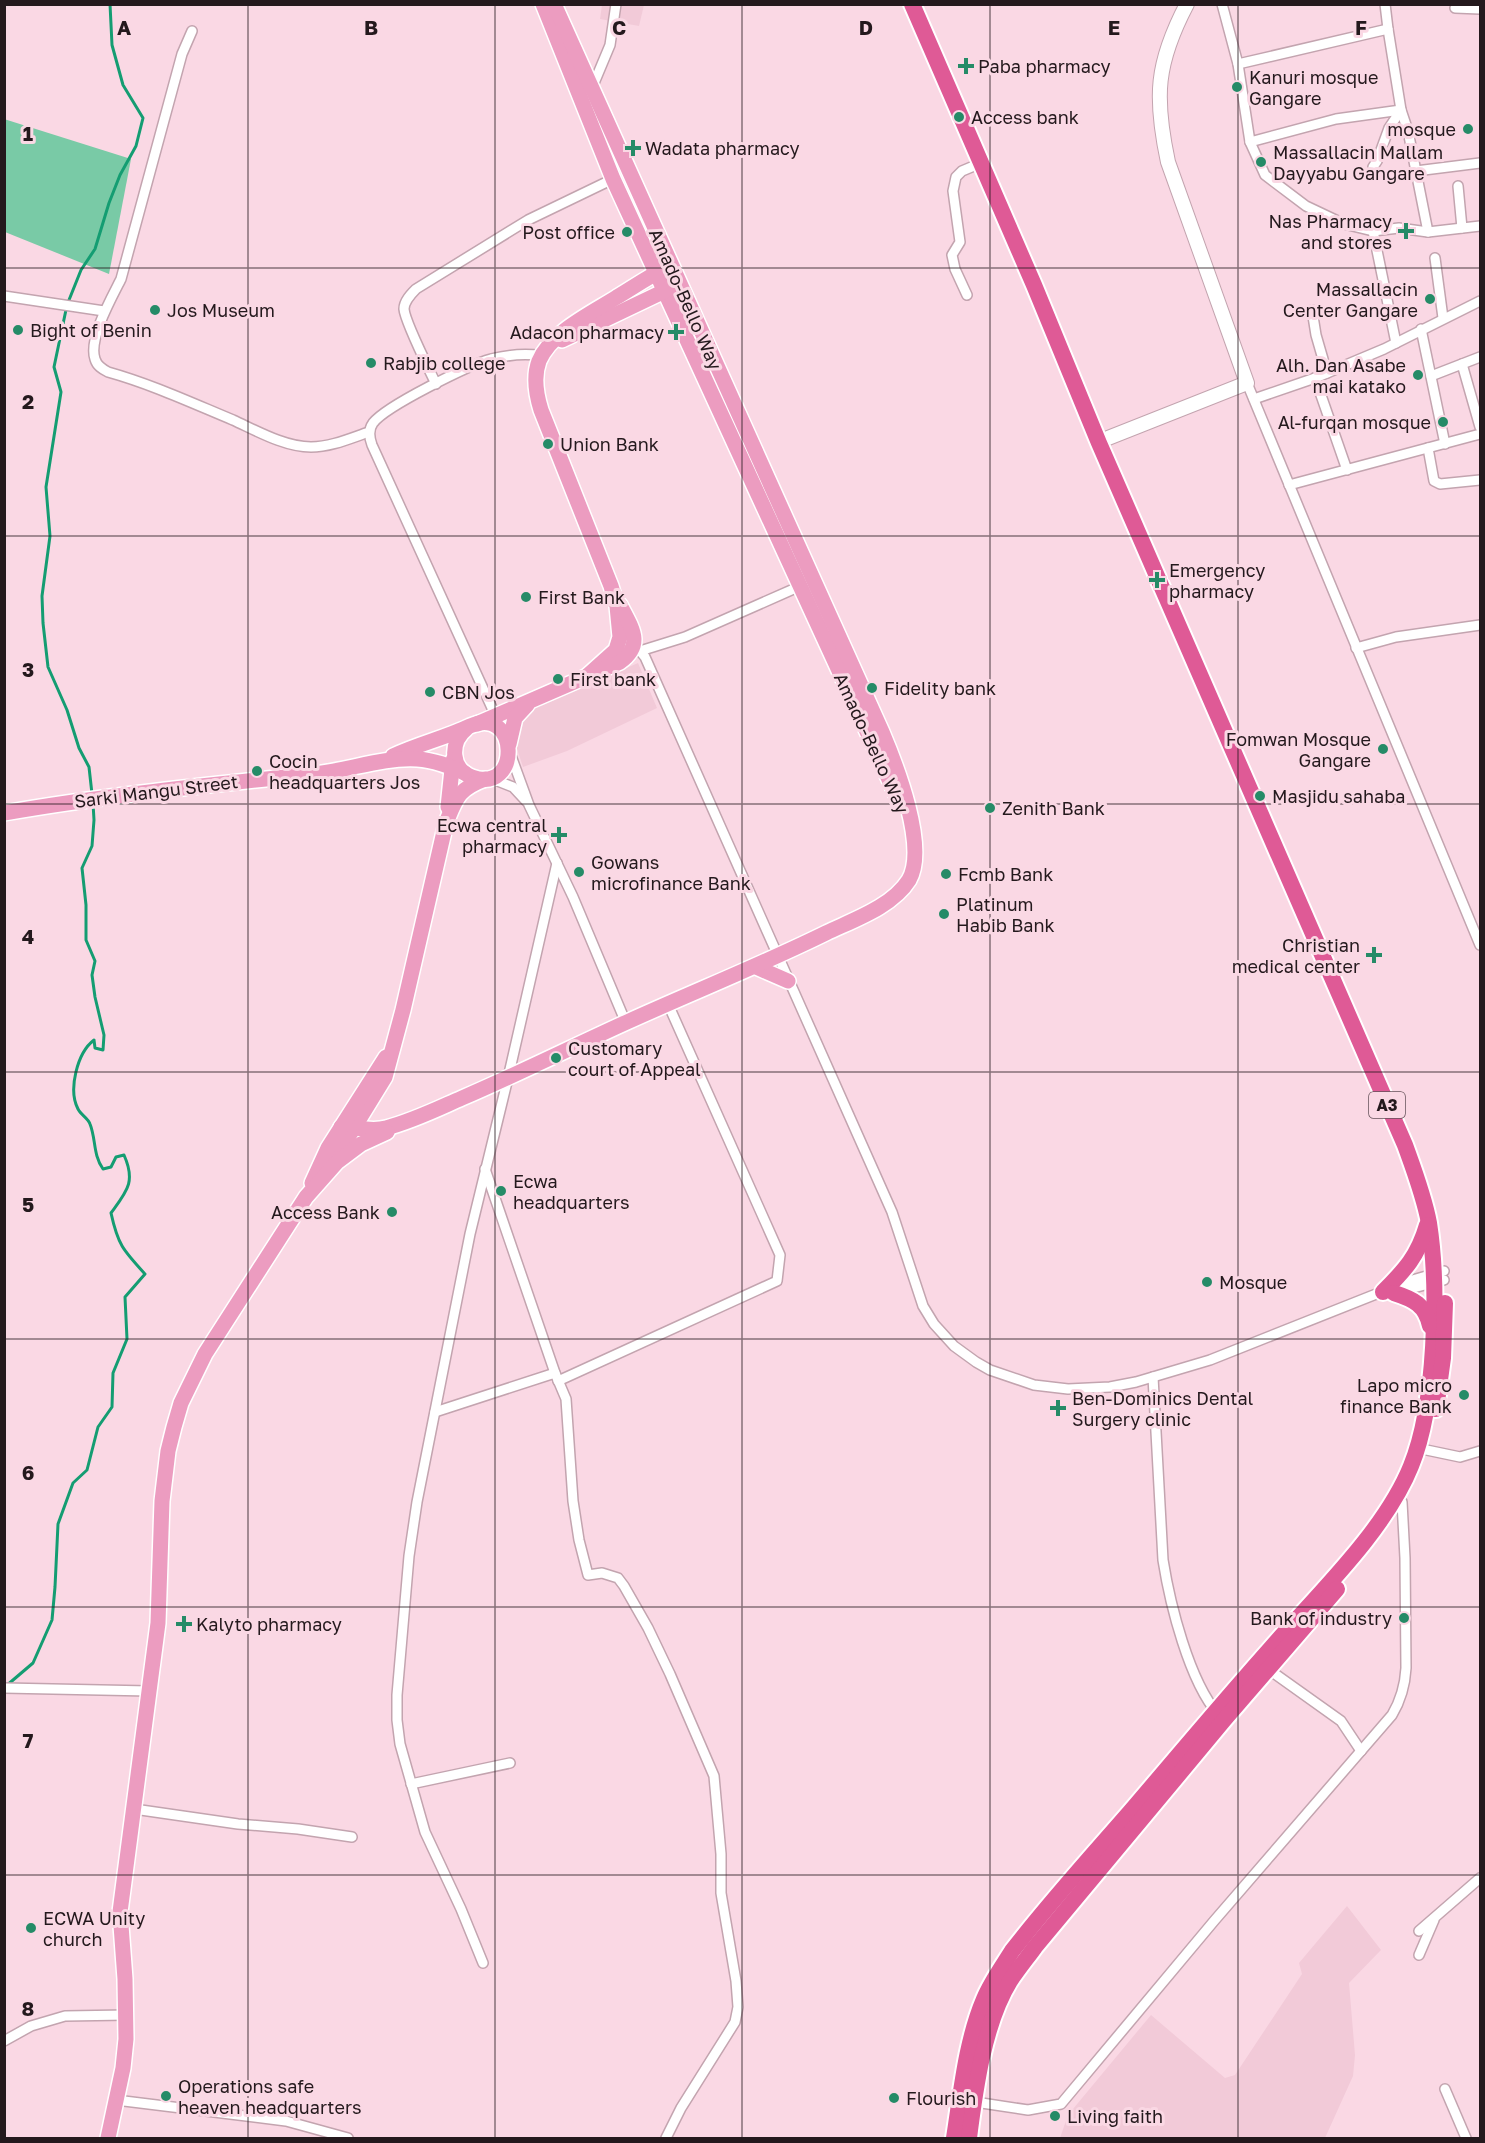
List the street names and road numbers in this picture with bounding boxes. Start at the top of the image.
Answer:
street label: Amado-Bello Way [645,225,727,373]
street label: Amado-Bello Way [830,669,914,817]
street label: Sarki Mangu Street [73,770,239,812]
road number: A3 [1369,1092,1405,1118]

